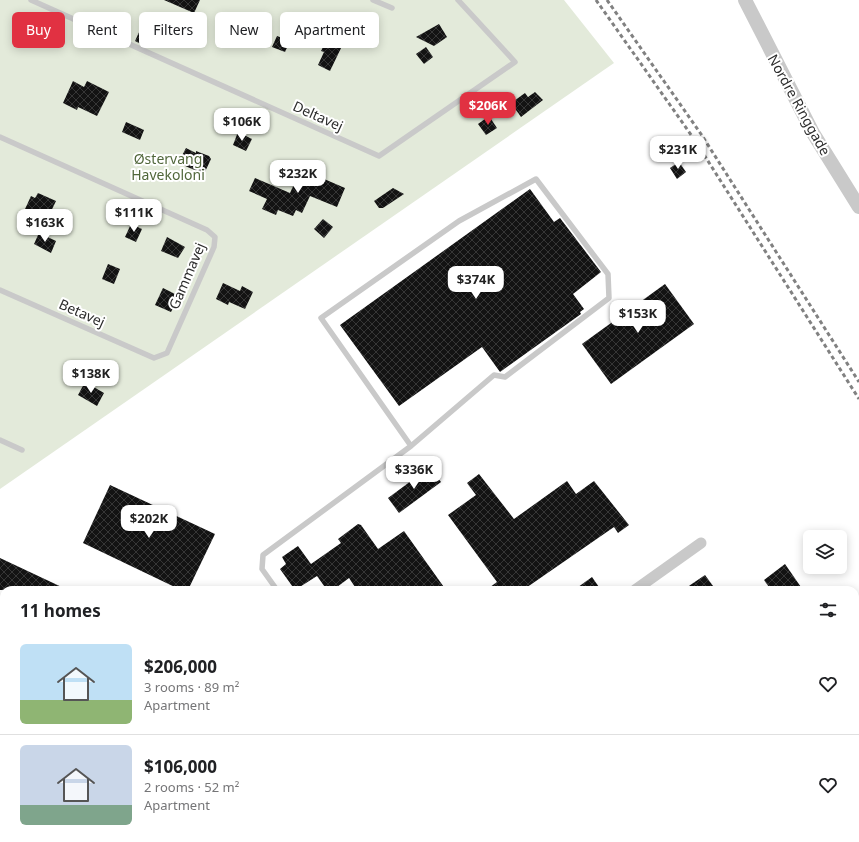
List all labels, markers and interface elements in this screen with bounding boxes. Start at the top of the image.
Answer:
chip: Buy [12,12,65,48]
chip: Rent [73,12,131,48]
chip: Filters [139,12,207,48]
chip: New [215,12,272,48]
chip: Apartment [280,12,379,48]
street label: Nordre Ringgade [764,51,835,159]
pin: $206K [460,92,516,126]
street label: Deltavej [290,96,346,135]
text: $206K [469,96,507,114]
pin: $106K [214,108,270,142]
text: $106K [223,112,261,130]
pin: $231K [650,136,706,170]
text: $231K [659,140,697,158]
park label: Østervang Havekoloni [131,149,205,184]
pin: $232K [270,160,326,194]
text: $232K [279,164,317,182]
pin: $111K [106,199,162,233]
text: $111K [115,203,153,221]
pin: $163K [17,209,73,243]
text: $163K [26,213,64,231]
street label: Gammavej [164,240,209,312]
pin: $374K [448,266,504,300]
text: $374K [457,270,495,288]
street label: Betavej [56,294,108,331]
pin: $153K [610,300,666,334]
text: $153K [619,304,657,322]
pin: $138K [63,360,119,394]
text: $138K [72,364,110,382]
pin: $336K [386,456,442,490]
text: $336K [395,460,433,478]
pin: $202K [121,505,177,539]
text: $202K [130,509,168,527]
map controls [803,530,847,574]
button: layers [803,530,847,574]
text: 11 homes [20,599,101,622]
icon: filters [817,599,839,621]
text: $206,000 [144,655,217,678]
icon: home [52,660,100,708]
icon: heart [817,673,839,695]
text: 3 rooms · 89 m² [144,678,239,696]
text: Apartment [144,696,210,714]
text: $106,000 [144,755,217,778]
icon: home [52,761,100,809]
icon: heart [817,774,839,796]
text: 2 rooms · 52 m² [144,778,239,796]
text: Apartment [144,796,210,814]

